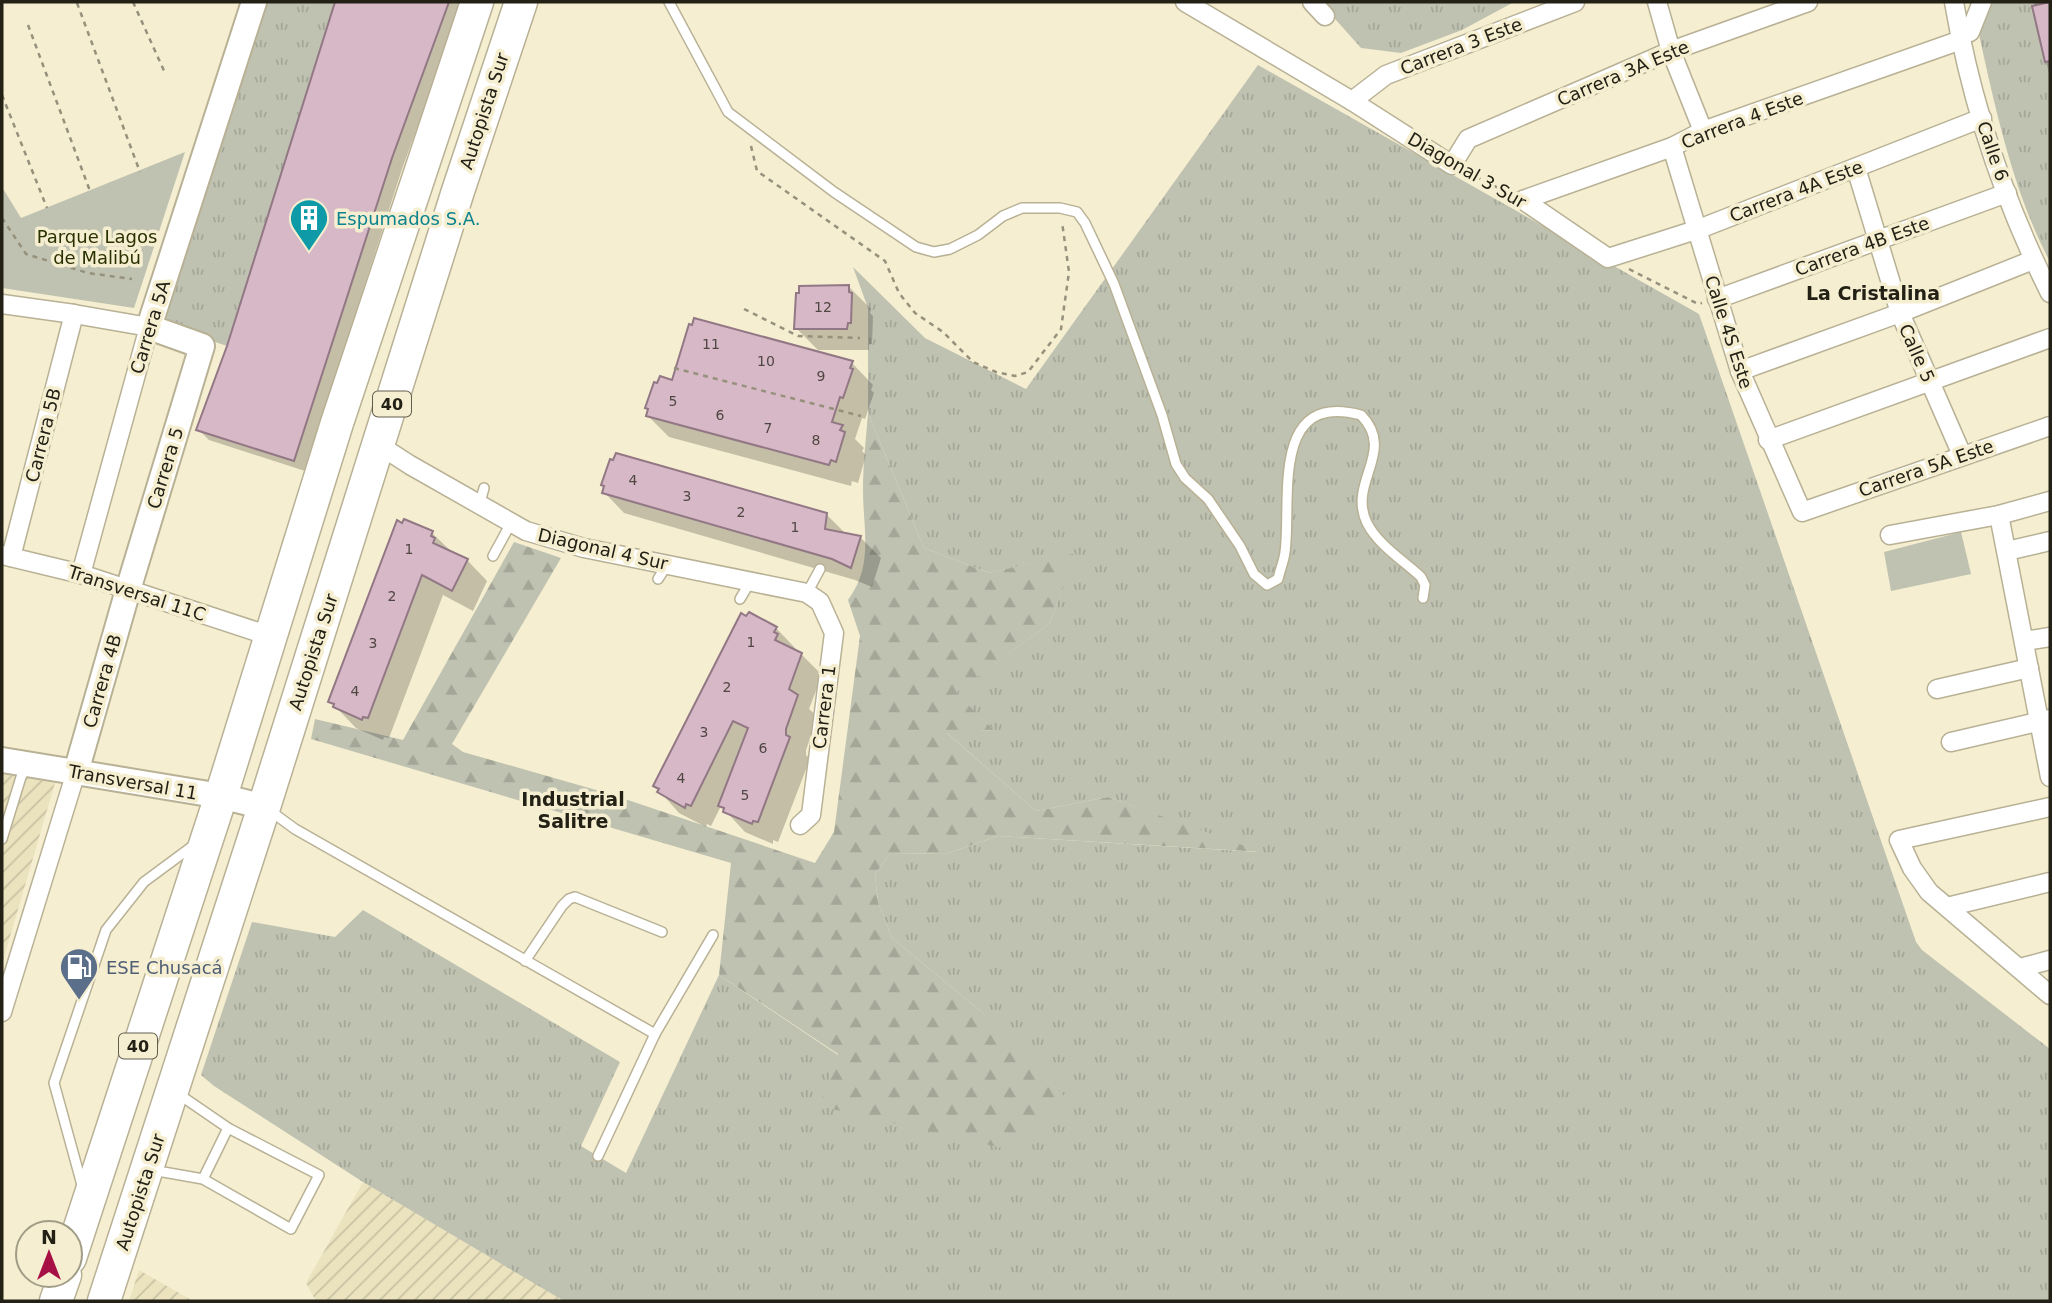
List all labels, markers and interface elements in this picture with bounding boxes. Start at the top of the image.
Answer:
street label: Carrera 3 Este [1397,13,1525,79]
street label: Carrera 3A Este [1554,36,1692,110]
street label: Autopista Sur [455,49,513,172]
street label: Carrera 4 Este [1678,87,1806,153]
street label: Calle 6 [1973,118,2013,184]
street label: Diagonal 3 Sur [1404,128,1530,213]
street label: Carrera 4A Este [1726,156,1866,226]
building icon: Espumados S.A. [288,197,330,252]
place label: Espumados S.A. [336,208,481,229]
street label: Carrera 4B Este [1792,212,1932,280]
park label: Parque Lagos de Malibú [37,226,157,268]
street label: Calle 4S Este [1701,273,1757,391]
street label: Carrera 5A [126,277,174,376]
district label: La Cristalina [1806,282,1940,304]
house number: 12 [814,299,832,315]
street label: Calle 5 [1895,320,1939,386]
house number: 11 [702,336,720,352]
house number: 10 [757,353,775,369]
house number: 9 [817,368,825,384]
street label: Carrera 5B [21,386,65,484]
road number: 40 [373,392,411,416]
house number: 5 [669,393,677,409]
house number: 6 [716,407,725,423]
house number: 7 [764,420,772,436]
street label: Carrera 5 [143,425,187,511]
house number: 8 [812,432,820,448]
street label: Carrera 5A Este [1856,435,1996,501]
house number: 4 [629,472,638,488]
house number: 3 [683,488,691,504]
house number: 2 [737,504,745,520]
house number: 1 [791,519,799,535]
street label: Diagonal 4 Sur [536,524,671,574]
house number: 1 [405,541,413,557]
street label: Transversal 11C [65,561,208,625]
house number: 2 [388,588,396,604]
street label: Autopista Sur [284,590,342,713]
street label: Carrera 4B [79,632,125,730]
house number: 1 [747,634,755,650]
house number: 3 [369,635,377,651]
street label: Carrera 1 [808,664,840,750]
house number: 2 [723,679,731,695]
house number: 4 [351,683,360,699]
house number: 3 [700,724,708,740]
house number: 6 [759,740,768,756]
street label: Transversal 11 [66,760,199,804]
house number: 4 [677,770,686,786]
house number: 5 [741,787,749,803]
district label: Industrial Salitre [521,788,625,832]
fuel station icon: ESE Chusacá [58,946,100,1001]
place label: ESE Chusacá [106,957,223,978]
road number: 40 [119,1034,157,1058]
street label: Autopista Sur [111,1130,169,1253]
north arrow [14,1219,84,1289]
text: N [41,1226,57,1248]

